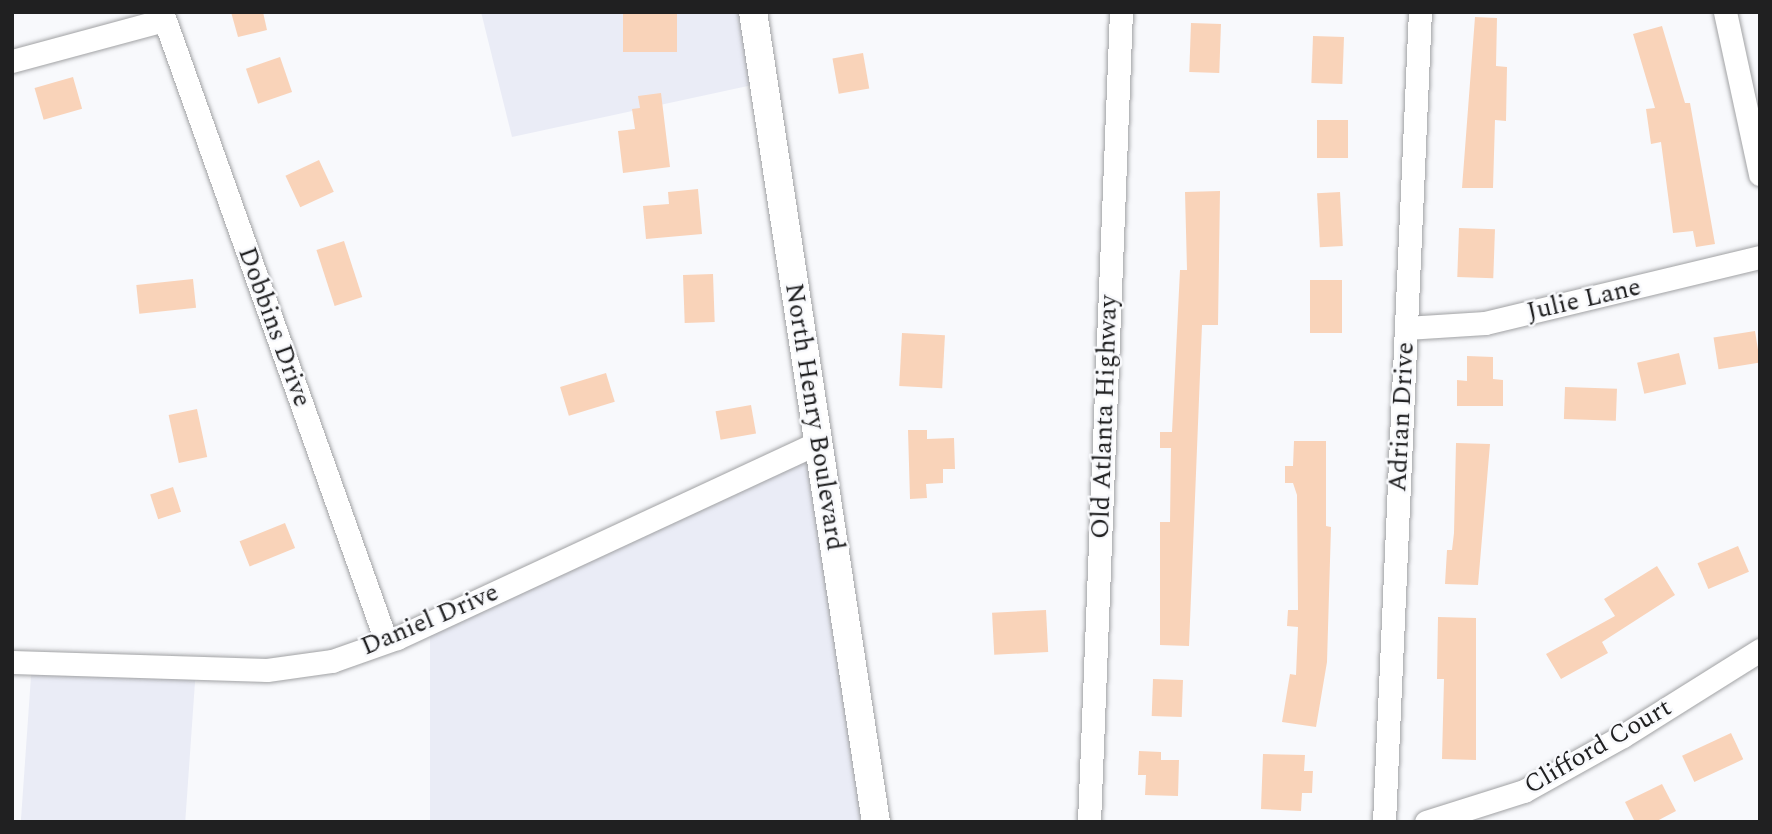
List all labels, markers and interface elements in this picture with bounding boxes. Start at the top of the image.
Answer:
street label: Dobbins Drive [231,243,317,411]
street label: Julie Lane [1524,272,1644,328]
street label: North Henry Boulevard [777,281,851,553]
street label: Old Atlanta Highway [1085,294,1125,540]
street label: Adrian Drive [1382,341,1422,493]
street label: Daniel Drive [357,577,503,663]
street label: Clifford Court [1519,692,1677,802]

